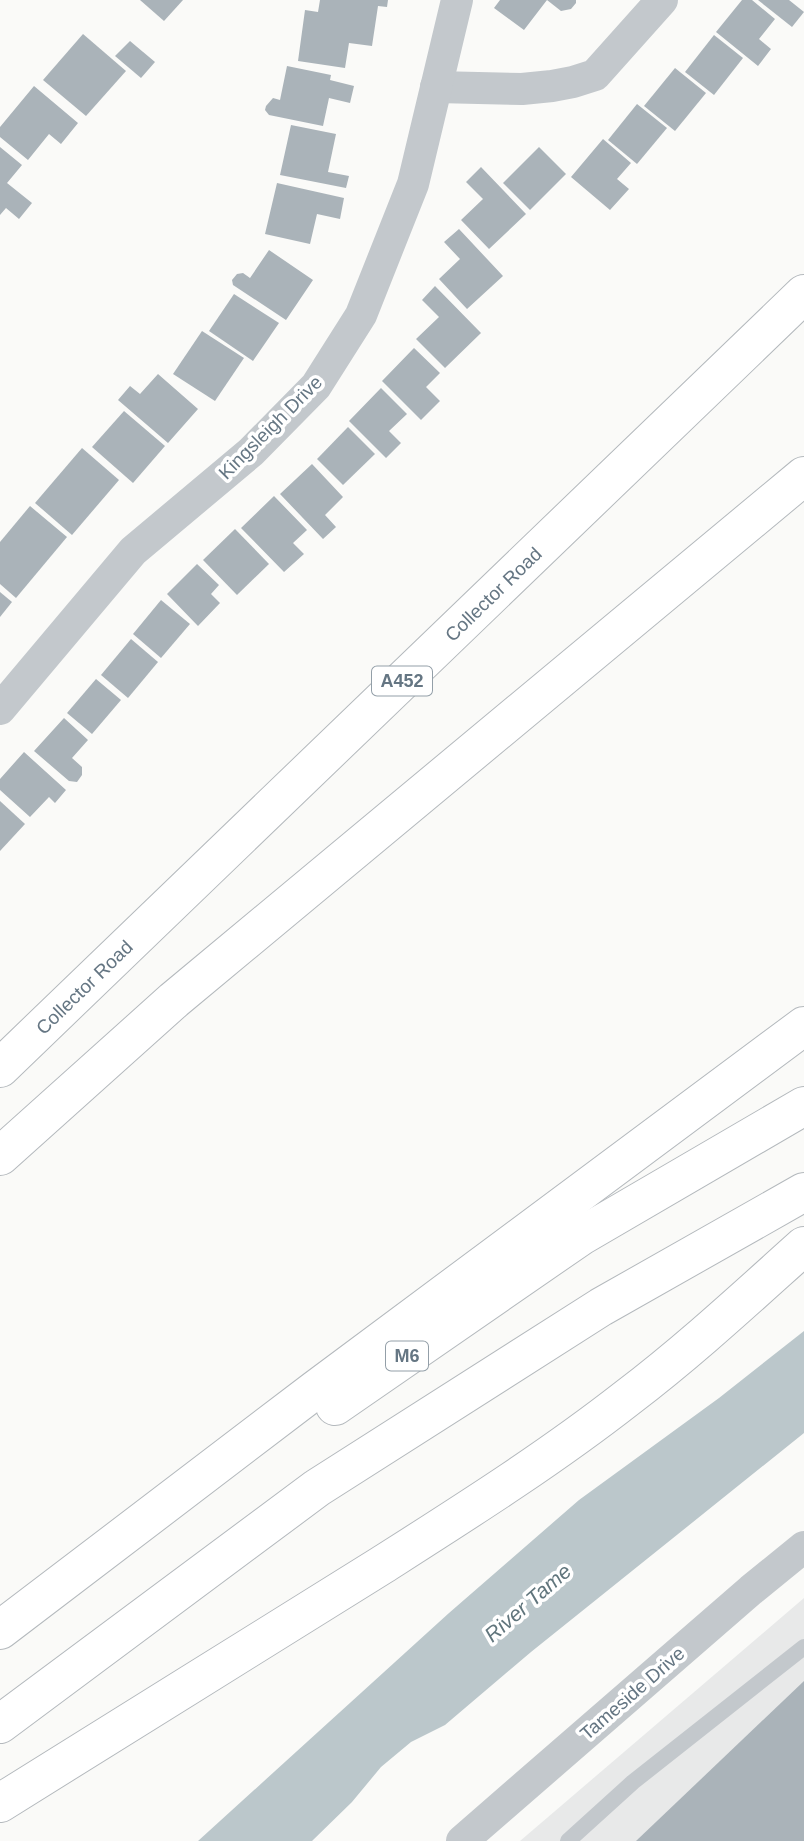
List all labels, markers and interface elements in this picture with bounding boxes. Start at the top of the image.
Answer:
street label: Kingsleigh Drive [214,371,326,483]
street label: Collector Road [441,543,546,646]
road number: A452 [372,666,432,696]
street label: Collector Road [32,936,137,1039]
road number: M6 [386,1342,428,1371]
water label: River Tame [480,1559,575,1646]
street label: Tameside Drive [576,1643,689,1744]

